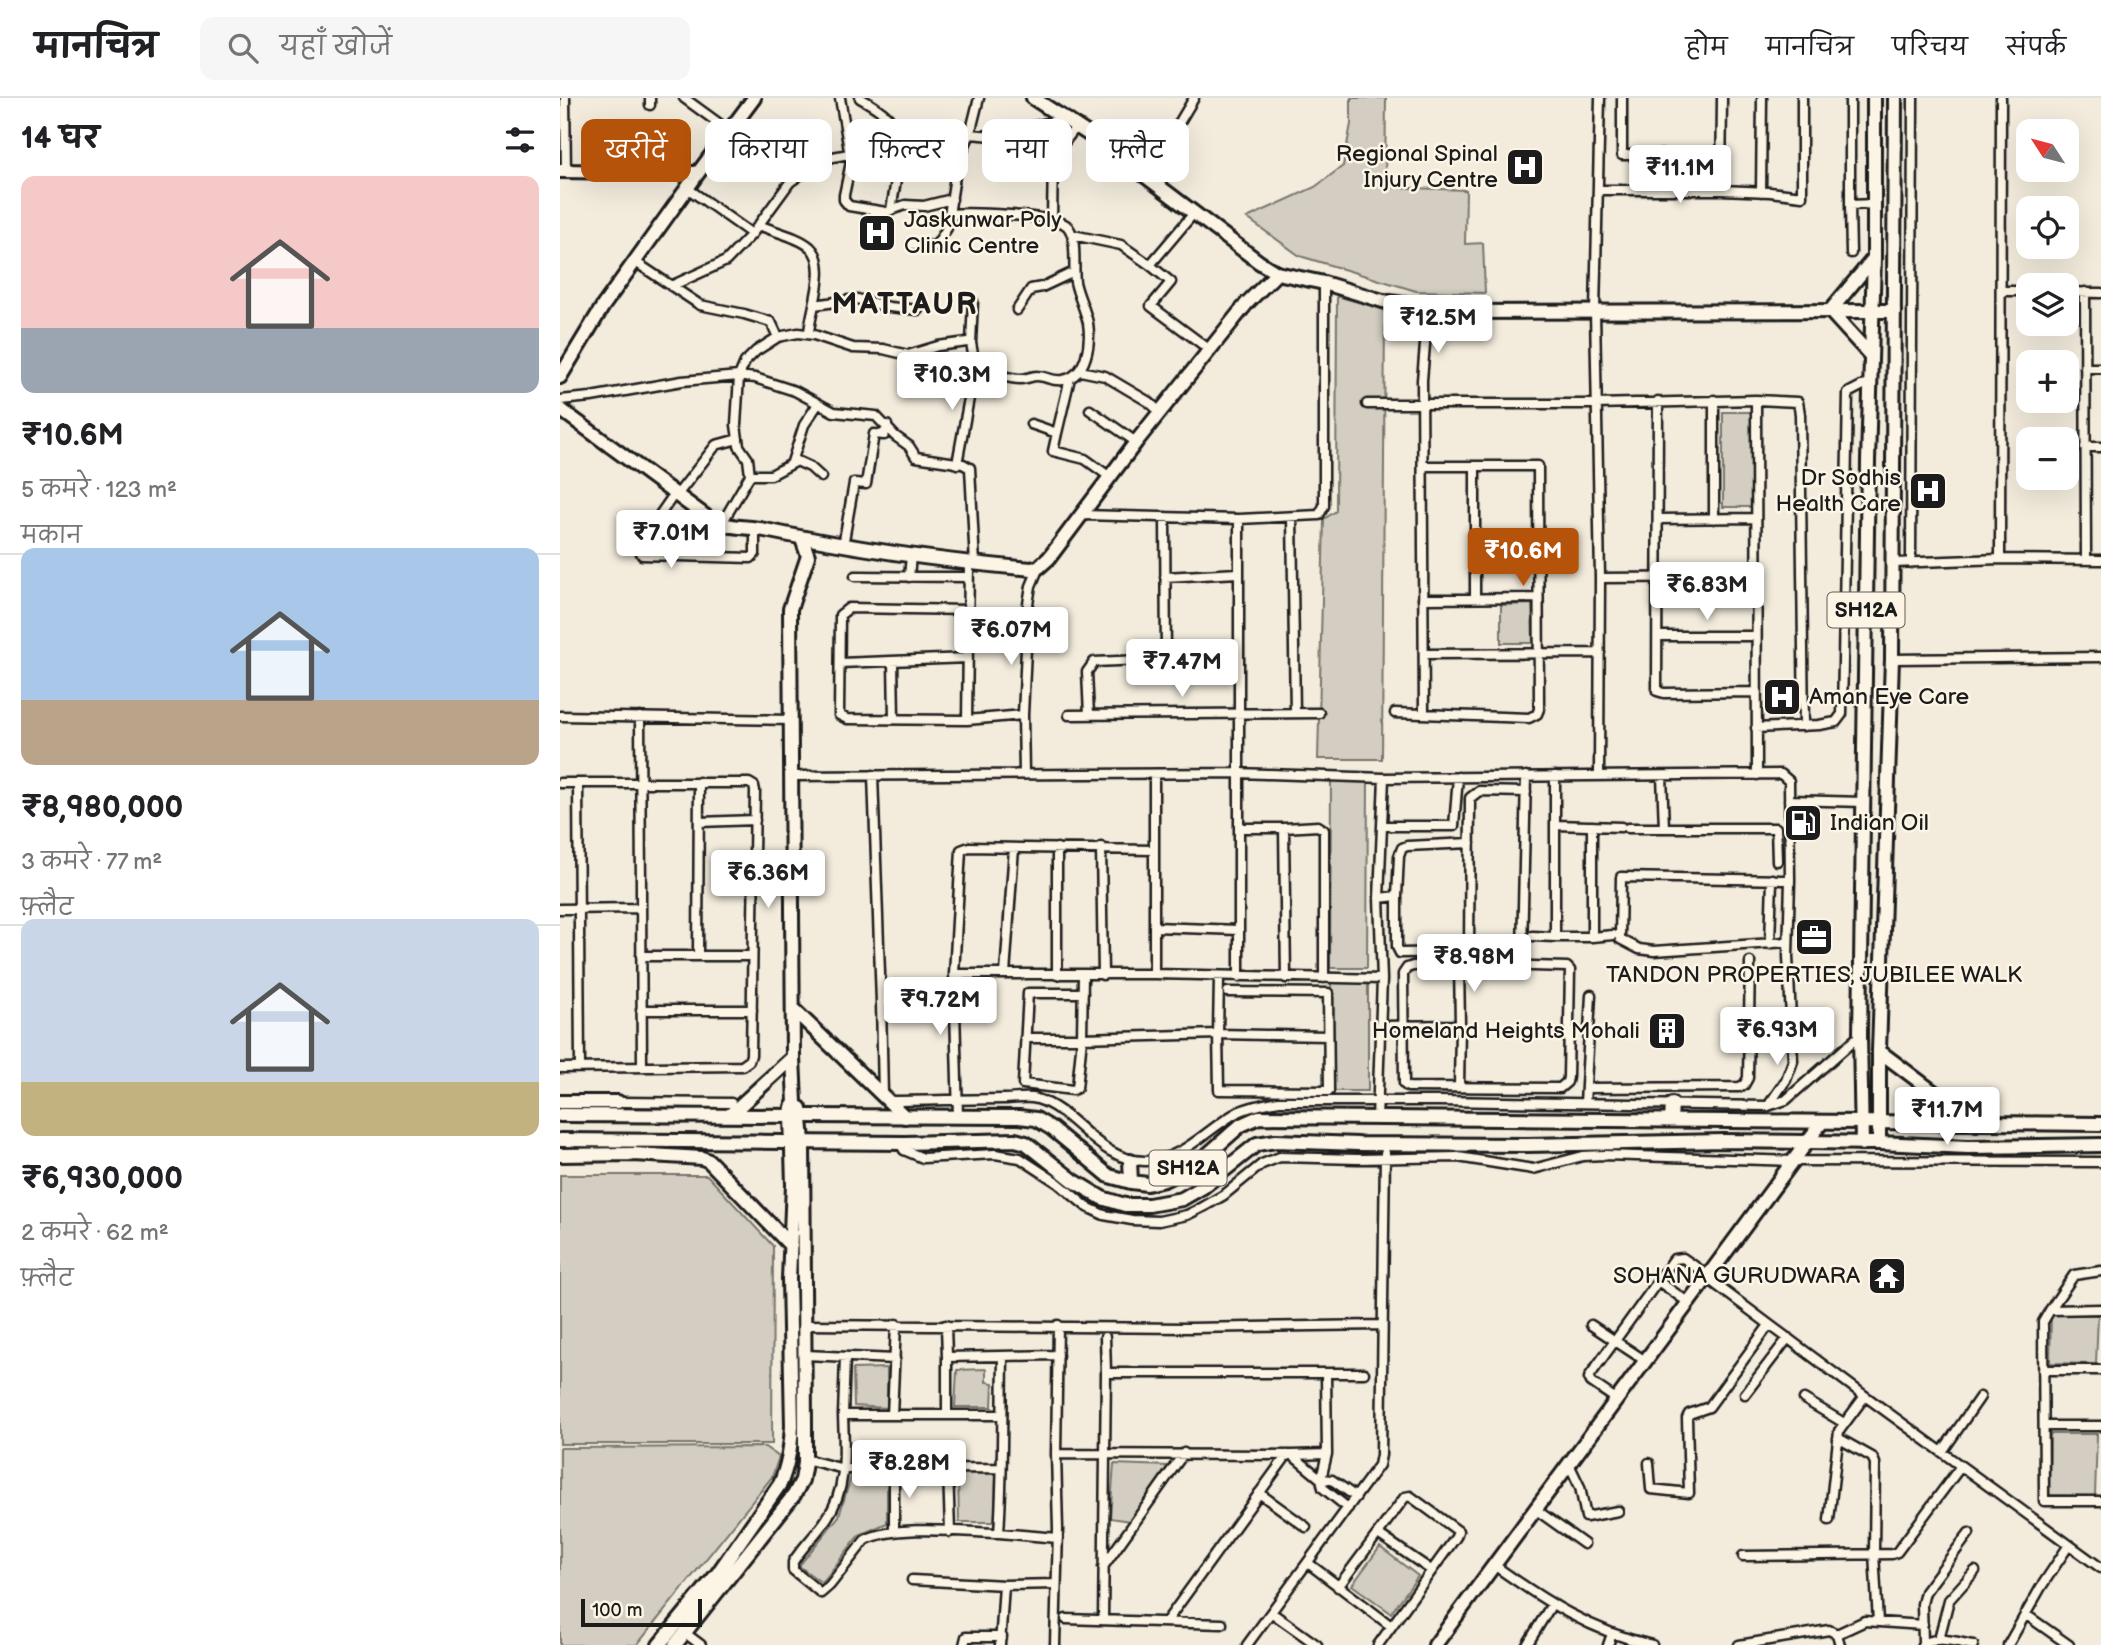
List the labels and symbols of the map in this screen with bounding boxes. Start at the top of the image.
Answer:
north arrow [2016,119,2079,182]
place label: Regional Spinal Injury Centre [1336,140,1498,194]
hospital icon: Regional Spinal Injury Centre [1504,146,1546,188]
pin: ₹11.1M [1623,146,1737,205]
place label: Jaskunwar Poly Clinic Centre [904,206,1062,260]
hospital icon: Jaskunwar Poly Clinic Centre [856,212,898,254]
district label: MATTAUR [832,287,978,323]
pin: ₹12.5M [1381,296,1495,355]
pin: ₹10.3M [895,352,1009,412]
place label: Dr Sodhis Health Care [1776,464,1901,518]
hospital icon: Dr Sodhis Health Care [1907,470,1949,512]
pin: ₹7.01M [614,510,728,570]
pin: ₹10.6M [1466,528,1580,588]
pin: ₹6.83M [1650,562,1764,622]
road number: SH12A [1828,592,1904,628]
pin: ₹6.07M [954,608,1068,667]
pin: ₹7.47M [1125,640,1239,699]
hospital icon: Aman Eye Care [1761,676,1803,718]
place label: Aman Eye Care [1809,683,1969,711]
fuel station icon: Indian Oil [1782,802,1824,844]
place label: Indian Oil [1830,809,1929,837]
pin: ₹6.36M [711,850,825,910]
office icon: TANDON PROPERTIES, JUBILEE WALK [1793,916,1835,958]
pin: ₹8.98M [1417,934,1531,994]
place label: TANDON PROPERTIES, JUBILEE WALK [1606,961,2022,989]
pin: ₹9.72M [883,978,997,1037]
pin: ₹6.93M [1720,1007,1834,1067]
building icon: Homeland Heights Mohali [1646,1010,1688,1052]
place label: Homeland Heights Mohali [1372,1017,1640,1045]
pin: ₹11.7M [1890,1088,2004,1147]
road number: SH12A [1150,1150,1226,1186]
temple icon: SOHANA GURUDWARA [1866,1255,1908,1297]
place label: SOHANA GURUDWARA [1613,1262,1861,1290]
pin: ₹8.28M [852,1440,966,1500]
scale bar [581,1596,702,1628]

